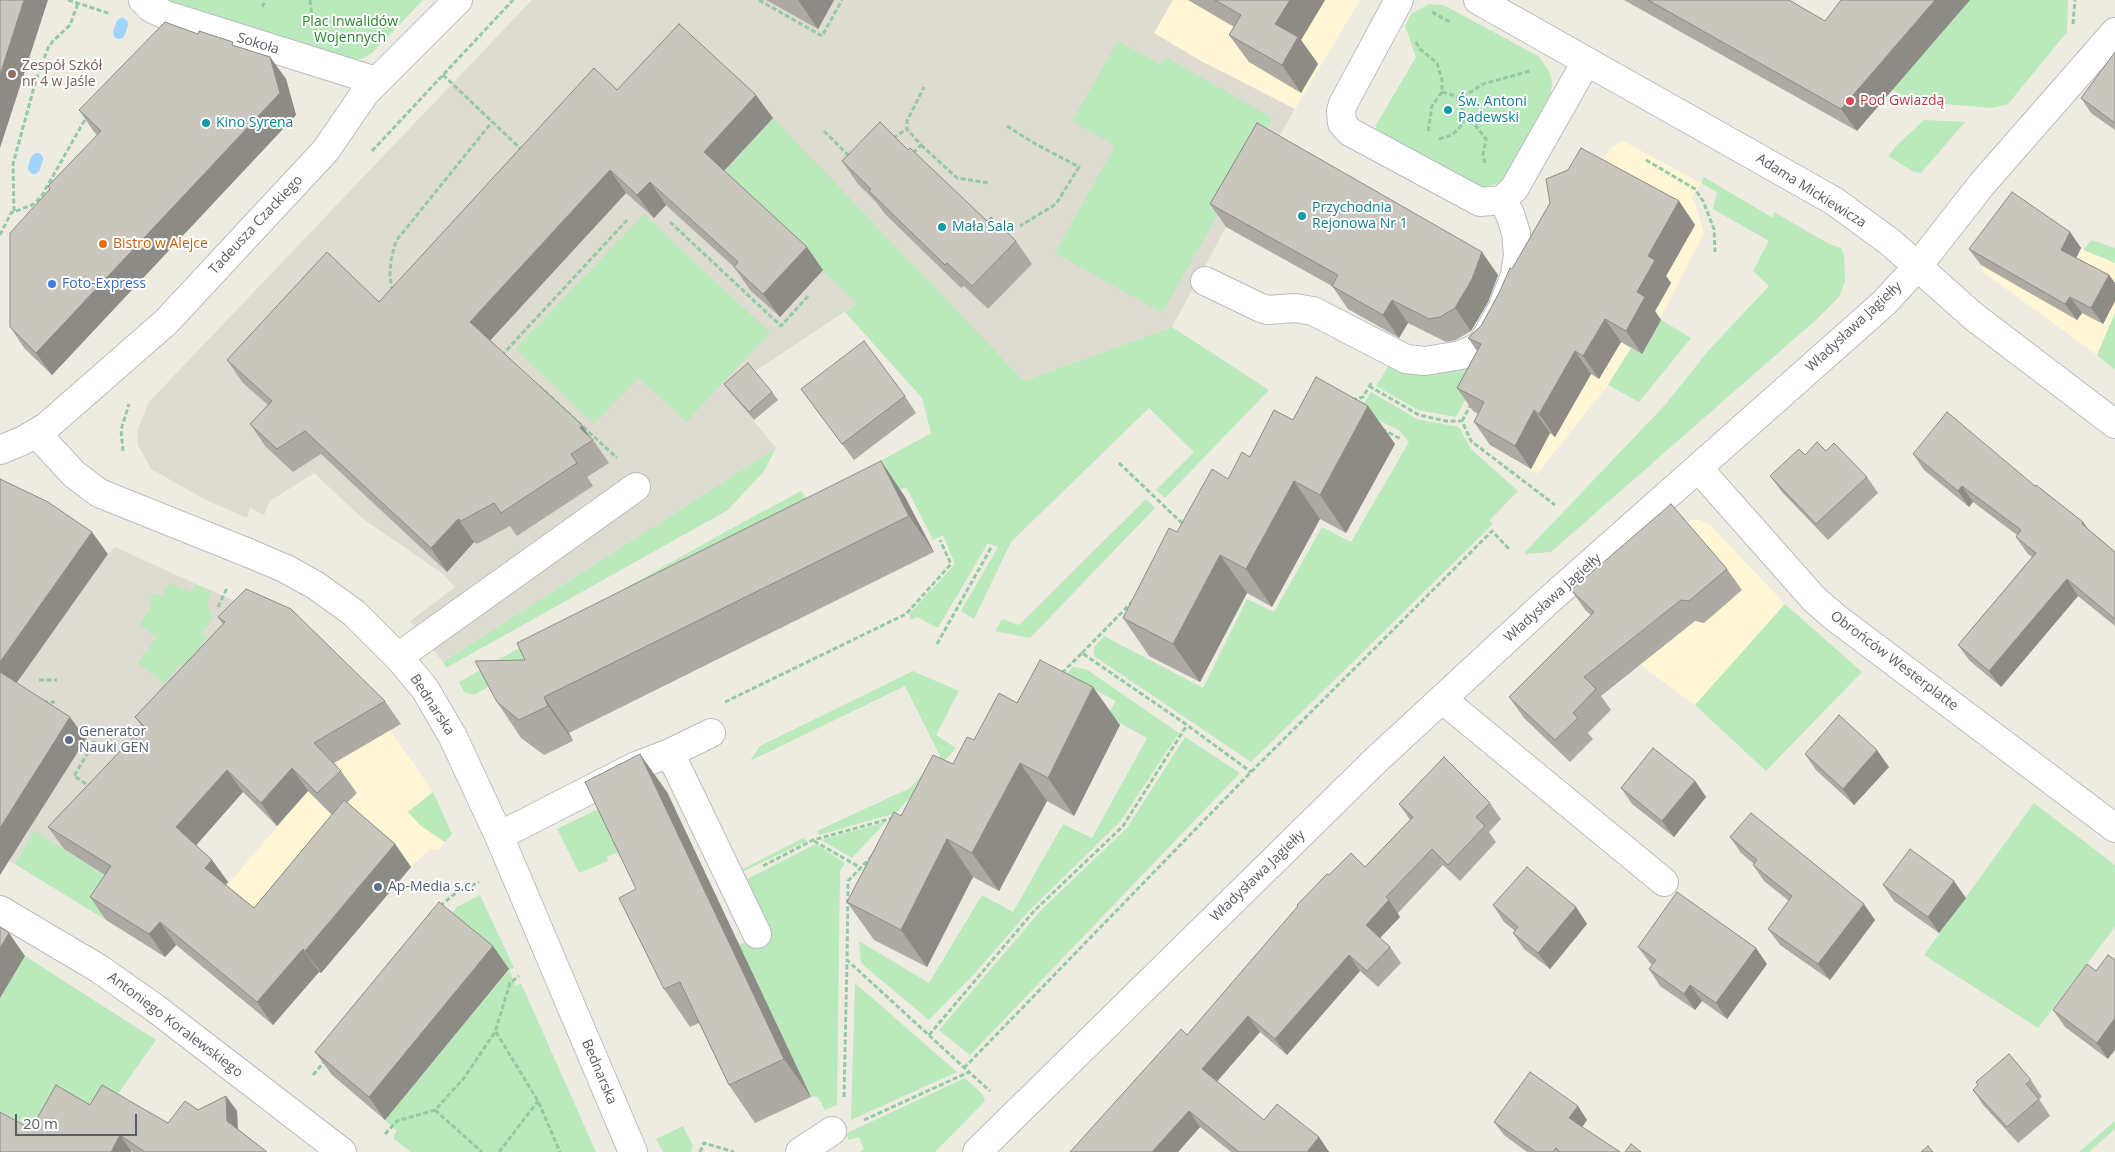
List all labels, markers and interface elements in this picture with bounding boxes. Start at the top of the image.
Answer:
park label: Plac Inwalidów Wojennych [302,14,398,46]
street label: Sokoła [235,30,281,58]
place label: Zespół Szkół nr 4 w Jaśle [22,58,102,90]
marker: Zespół Szkół nr 4 w Jaśle [6,68,18,80]
place label: Pod Gwiazdą [1860,93,1944,109]
place label: Św. Antoni Padewski [1458,94,1527,126]
marker: Pod Gwiazdą [1844,95,1856,107]
marker: Św. Antoni Padewski [1442,104,1454,116]
place label: Kino Syrena [216,115,293,131]
marker: Kino Syrena [200,117,212,129]
street label: Adama Mickiewicza [1753,150,1869,232]
street label: Tadeusza Czackiego [206,172,306,278]
place label: Przychodnia Rejonowa Nr 1 [1312,200,1408,232]
marker: Przychodnia Rejonowa Nr 1 [1296,210,1308,222]
place label: Mała Sala [952,219,1014,235]
marker: Mała Sala [936,221,948,233]
place label: Bistro w Alejce [113,236,208,252]
marker: Bistro w Alejce [97,238,109,250]
place label: Foto-Express [62,276,146,292]
marker: Foto-Express [46,278,58,290]
street label: Władysława Jagiełły [1803,278,1905,376]
street label: Władysława Jagiełły [1501,550,1605,646]
street label: Obrońców Westerplatte [1827,607,1961,715]
street label: Bednarska [406,671,458,739]
place label: Generator Nauki GEN [79,724,149,756]
marker: Generator Nauki GEN [63,734,75,746]
street label: Władysława Jagiełły [1207,827,1309,925]
place label: Ap-Media s.c. [388,879,475,895]
marker: Ap-Media s.c. [372,881,384,893]
street label: Antoniego Koralewskiego [104,969,246,1081]
street label: Bednarska [578,1037,620,1107]
scale bar [18,1104,140,1136]
text: 20 m [23,1113,58,1133]

